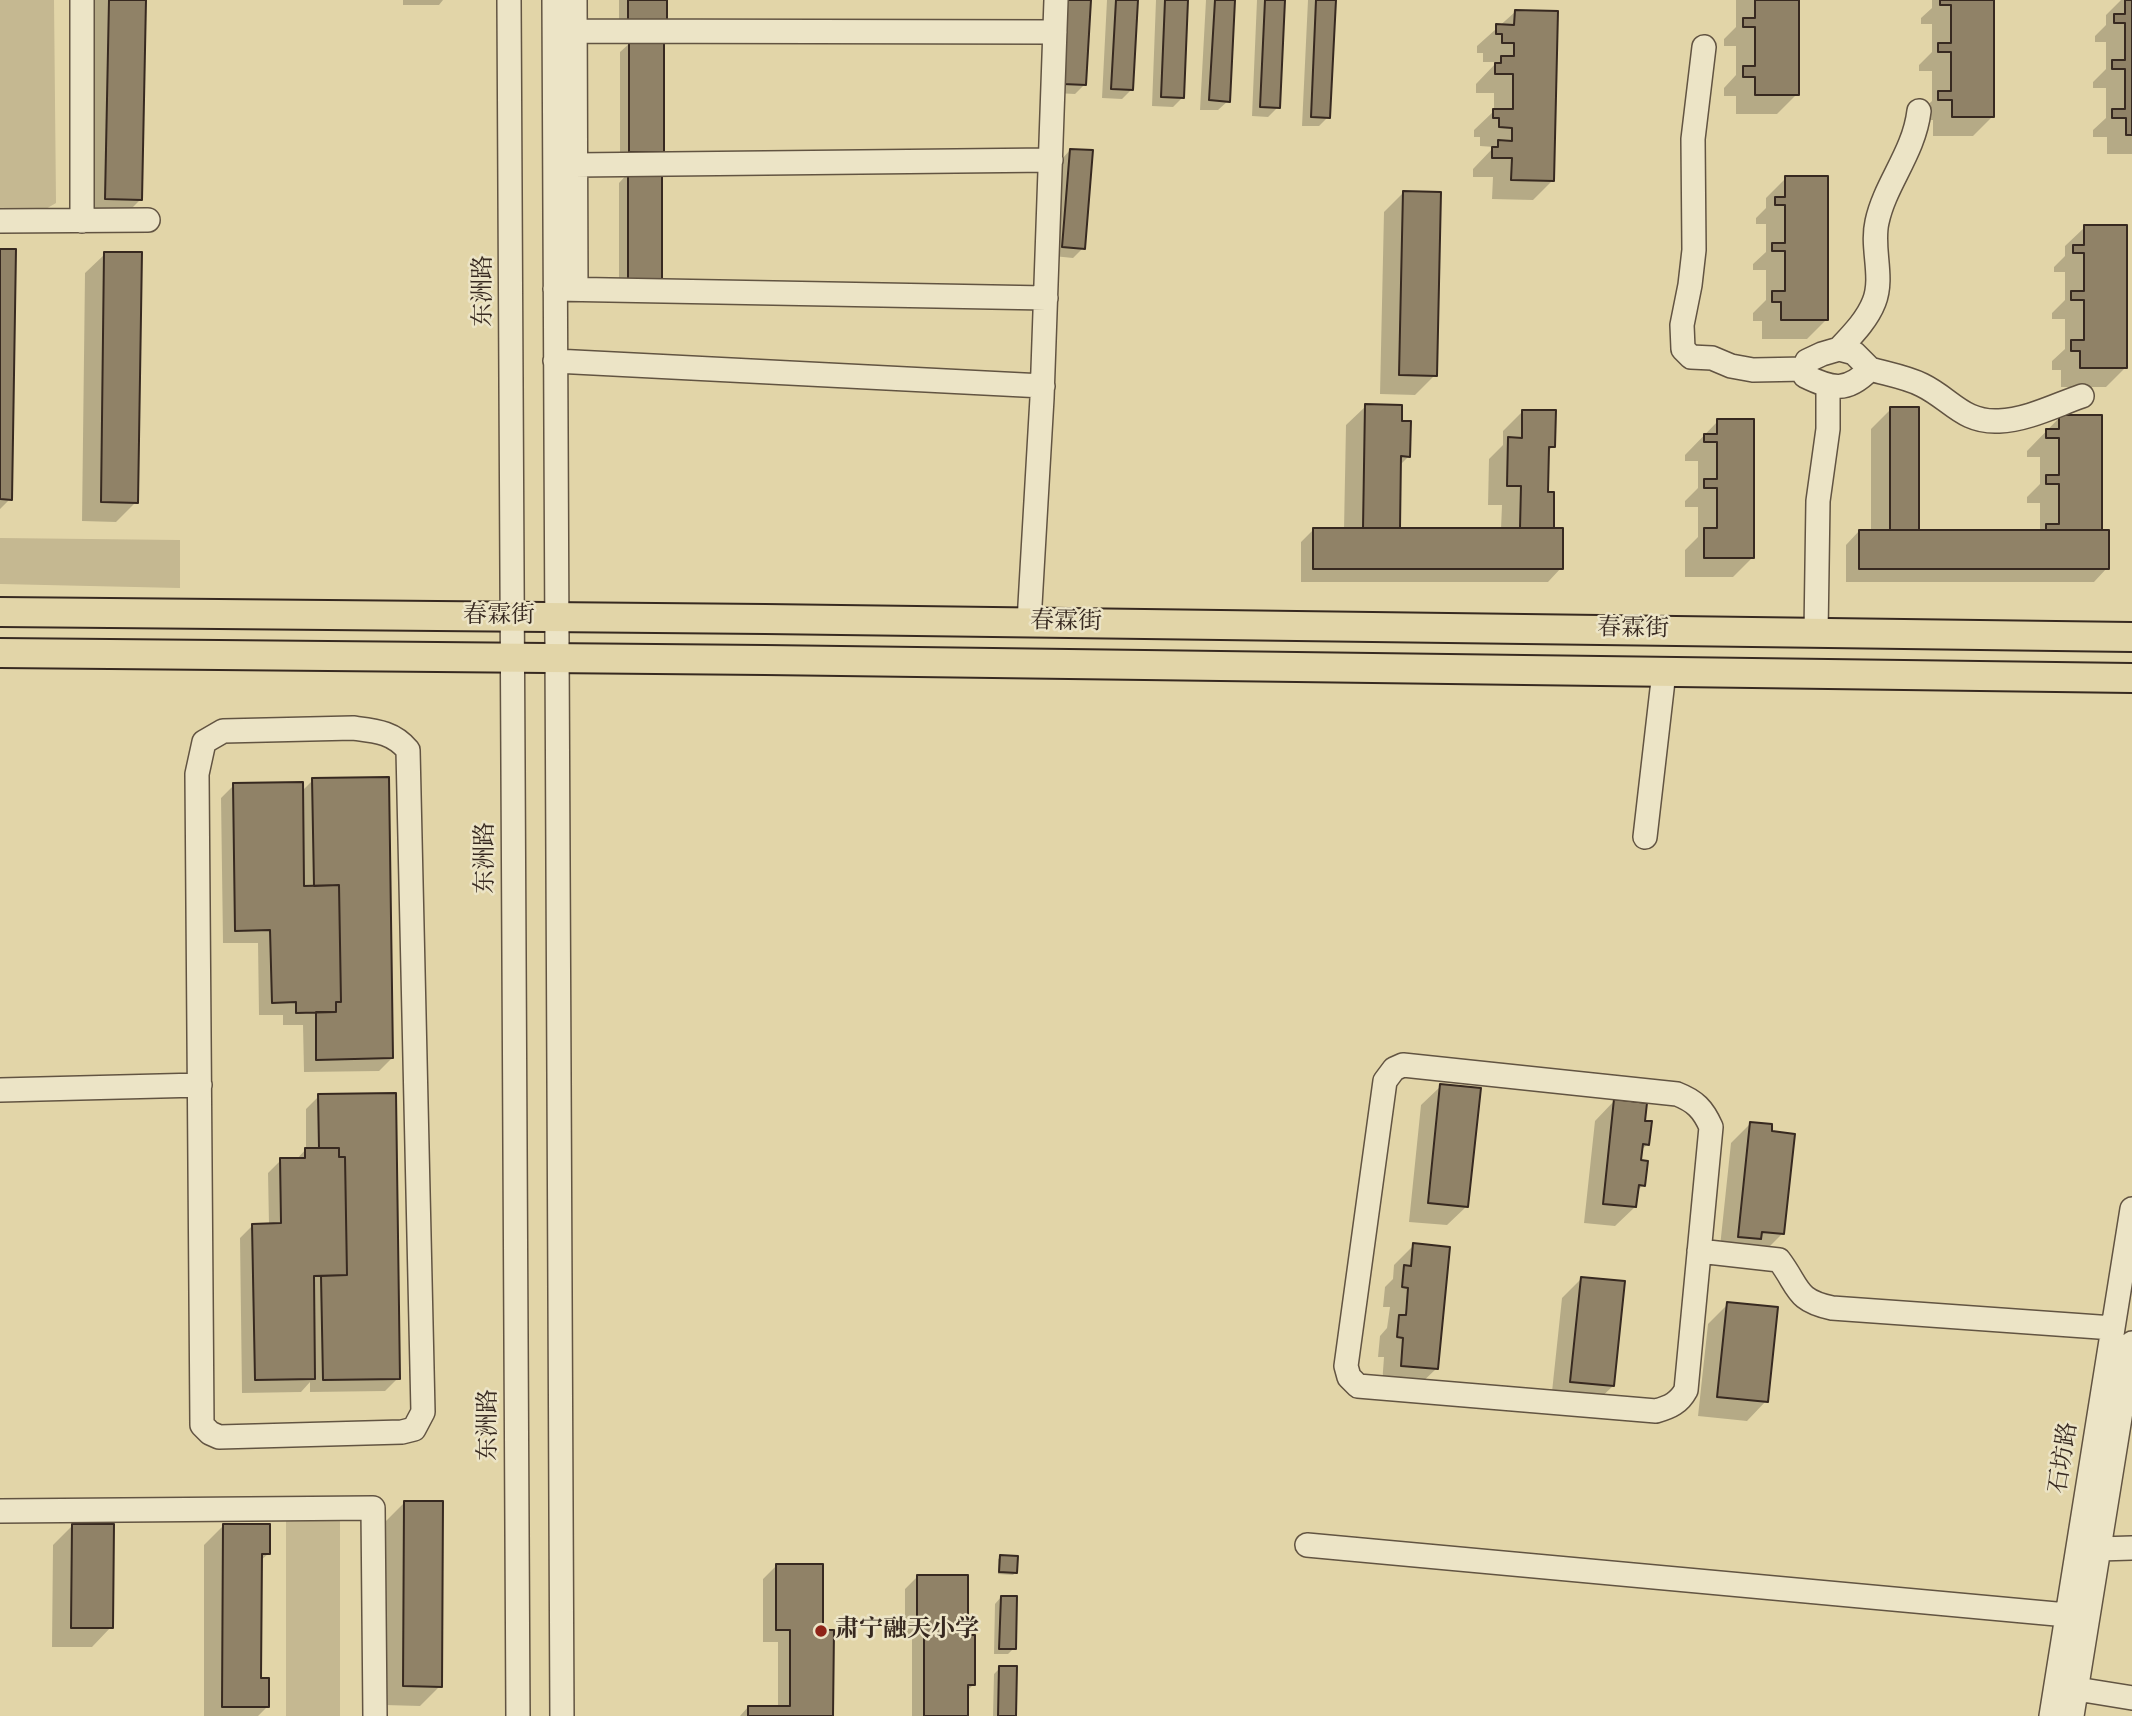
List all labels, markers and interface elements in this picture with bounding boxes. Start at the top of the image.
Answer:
street label: 东洲路 [471,255,499,327]
street label: 春霖街 [463,603,535,631]
street label: 春霖街 [1030,608,1102,638]
street label: 春霖街 [1597,615,1669,645]
street label: 东洲路 [473,822,501,894]
street label: 东洲路 [476,1389,504,1461]
street label: 石坊路 [2045,1420,2085,1496]
place label: 肃宁融天小学 [835,1617,979,1645]
marker: 肃宁融天小学 [813,1623,829,1639]

